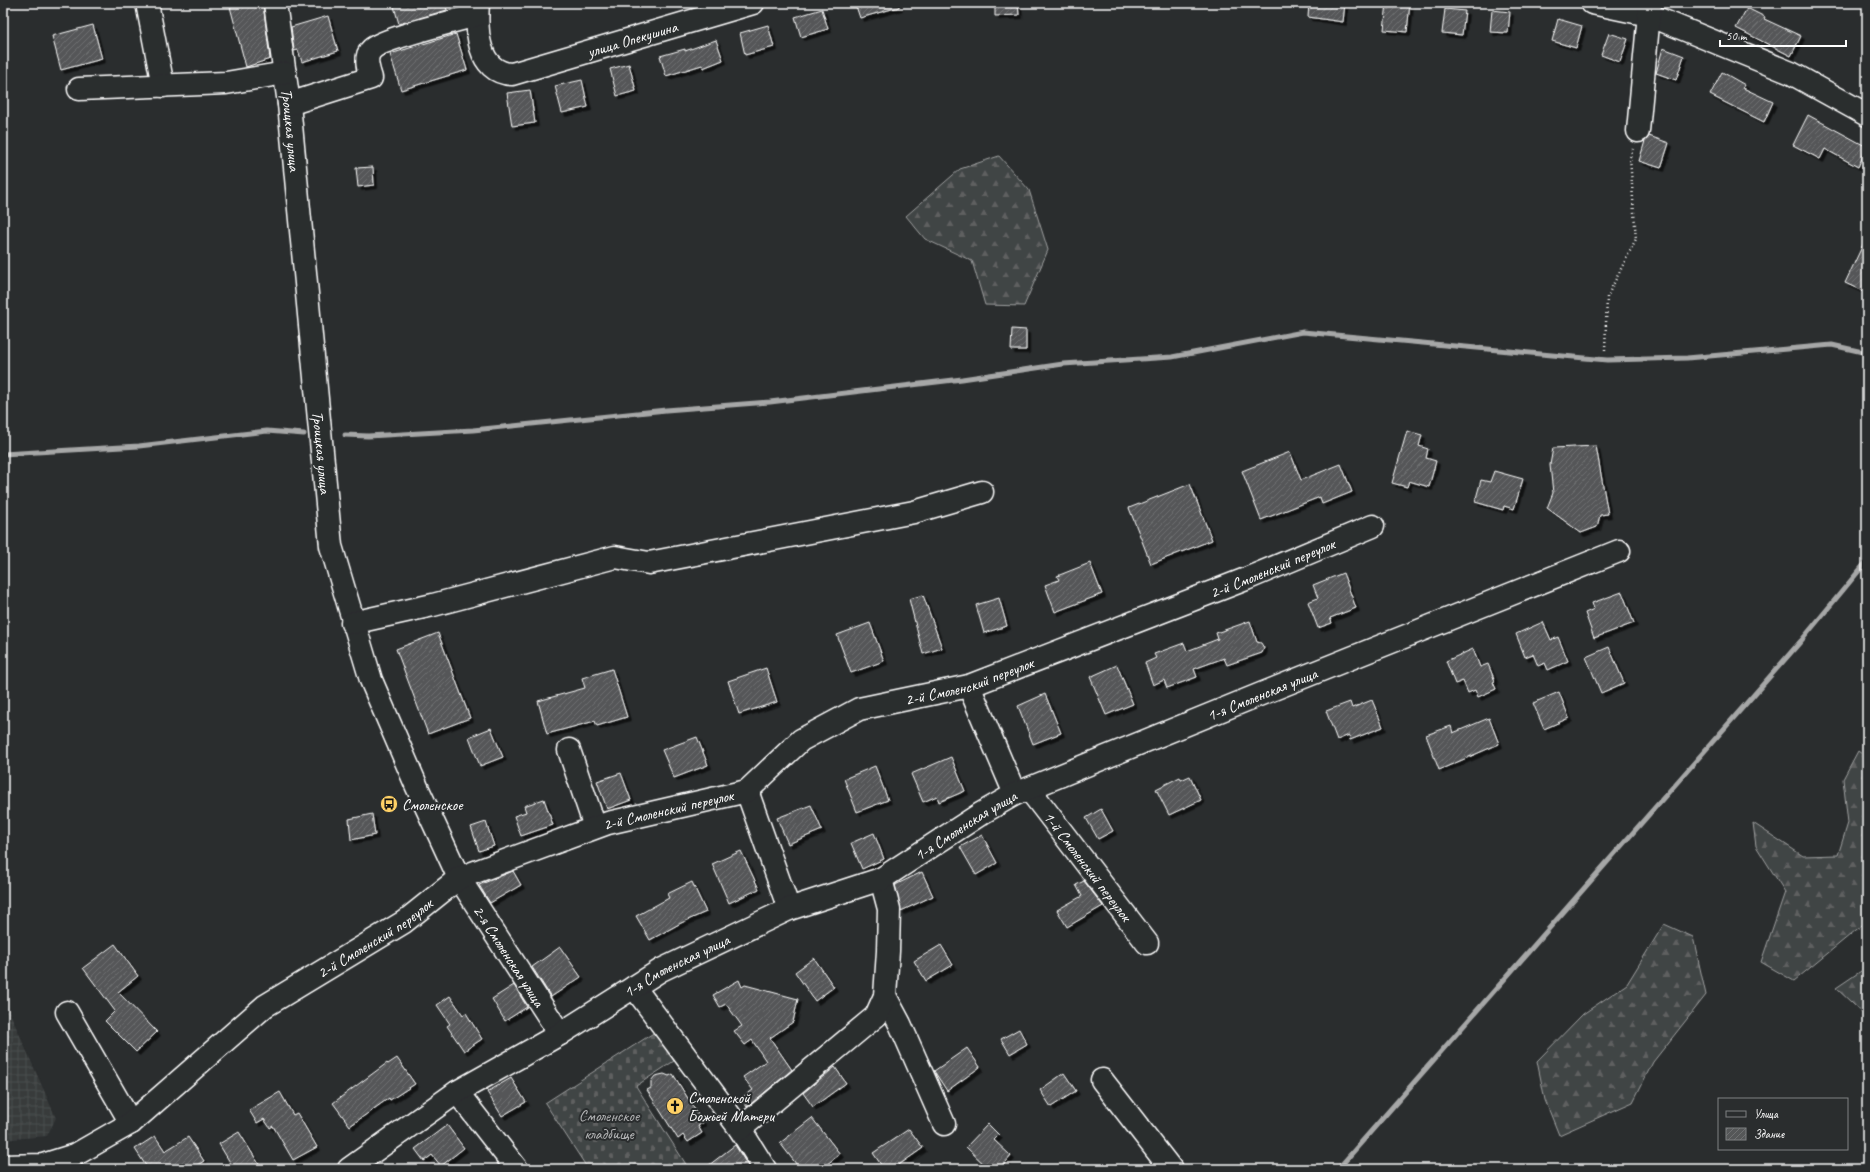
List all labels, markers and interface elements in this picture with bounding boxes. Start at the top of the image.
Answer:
street label: улица Опекушина [584,17,681,63]
scale bar [1720,22,1846,48]
text: 50 m [1726,28,1748,44]
street label: Троицкая улица [276,87,304,173]
street label: Троицкая улица [307,410,335,496]
street label: 2-й Смоленский переулок [1207,533,1340,603]
street label: 2-й Смоленский переулок [903,652,1038,710]
street label: 1-я Смоленская улица [1204,663,1322,726]
street label: 2-й Смоленский переулок [600,785,737,835]
street label: 1-я Смоленская улица [911,785,1022,866]
bus stop icon: Смоленское [379,794,399,814]
place label: Смоленское [402,795,464,815]
street label: 1-й Смоленский переулок [1039,808,1137,927]
street label: 2-й Смоленский переулок [314,893,438,983]
street label: 2-я Смоленская улица [468,902,550,1012]
street label: 1-я Смоленская улица [620,929,734,1002]
place label: Смоленской Божьей Матери [688,1088,775,1126]
church icon: Смоленской Божьей Матери [665,1096,685,1116]
legend [1718,1098,1848,1150]
park label: Смоленское кладбище [579,1106,641,1144]
text: Улица [1754,1106,1779,1122]
text: Здание [1754,1126,1785,1142]

